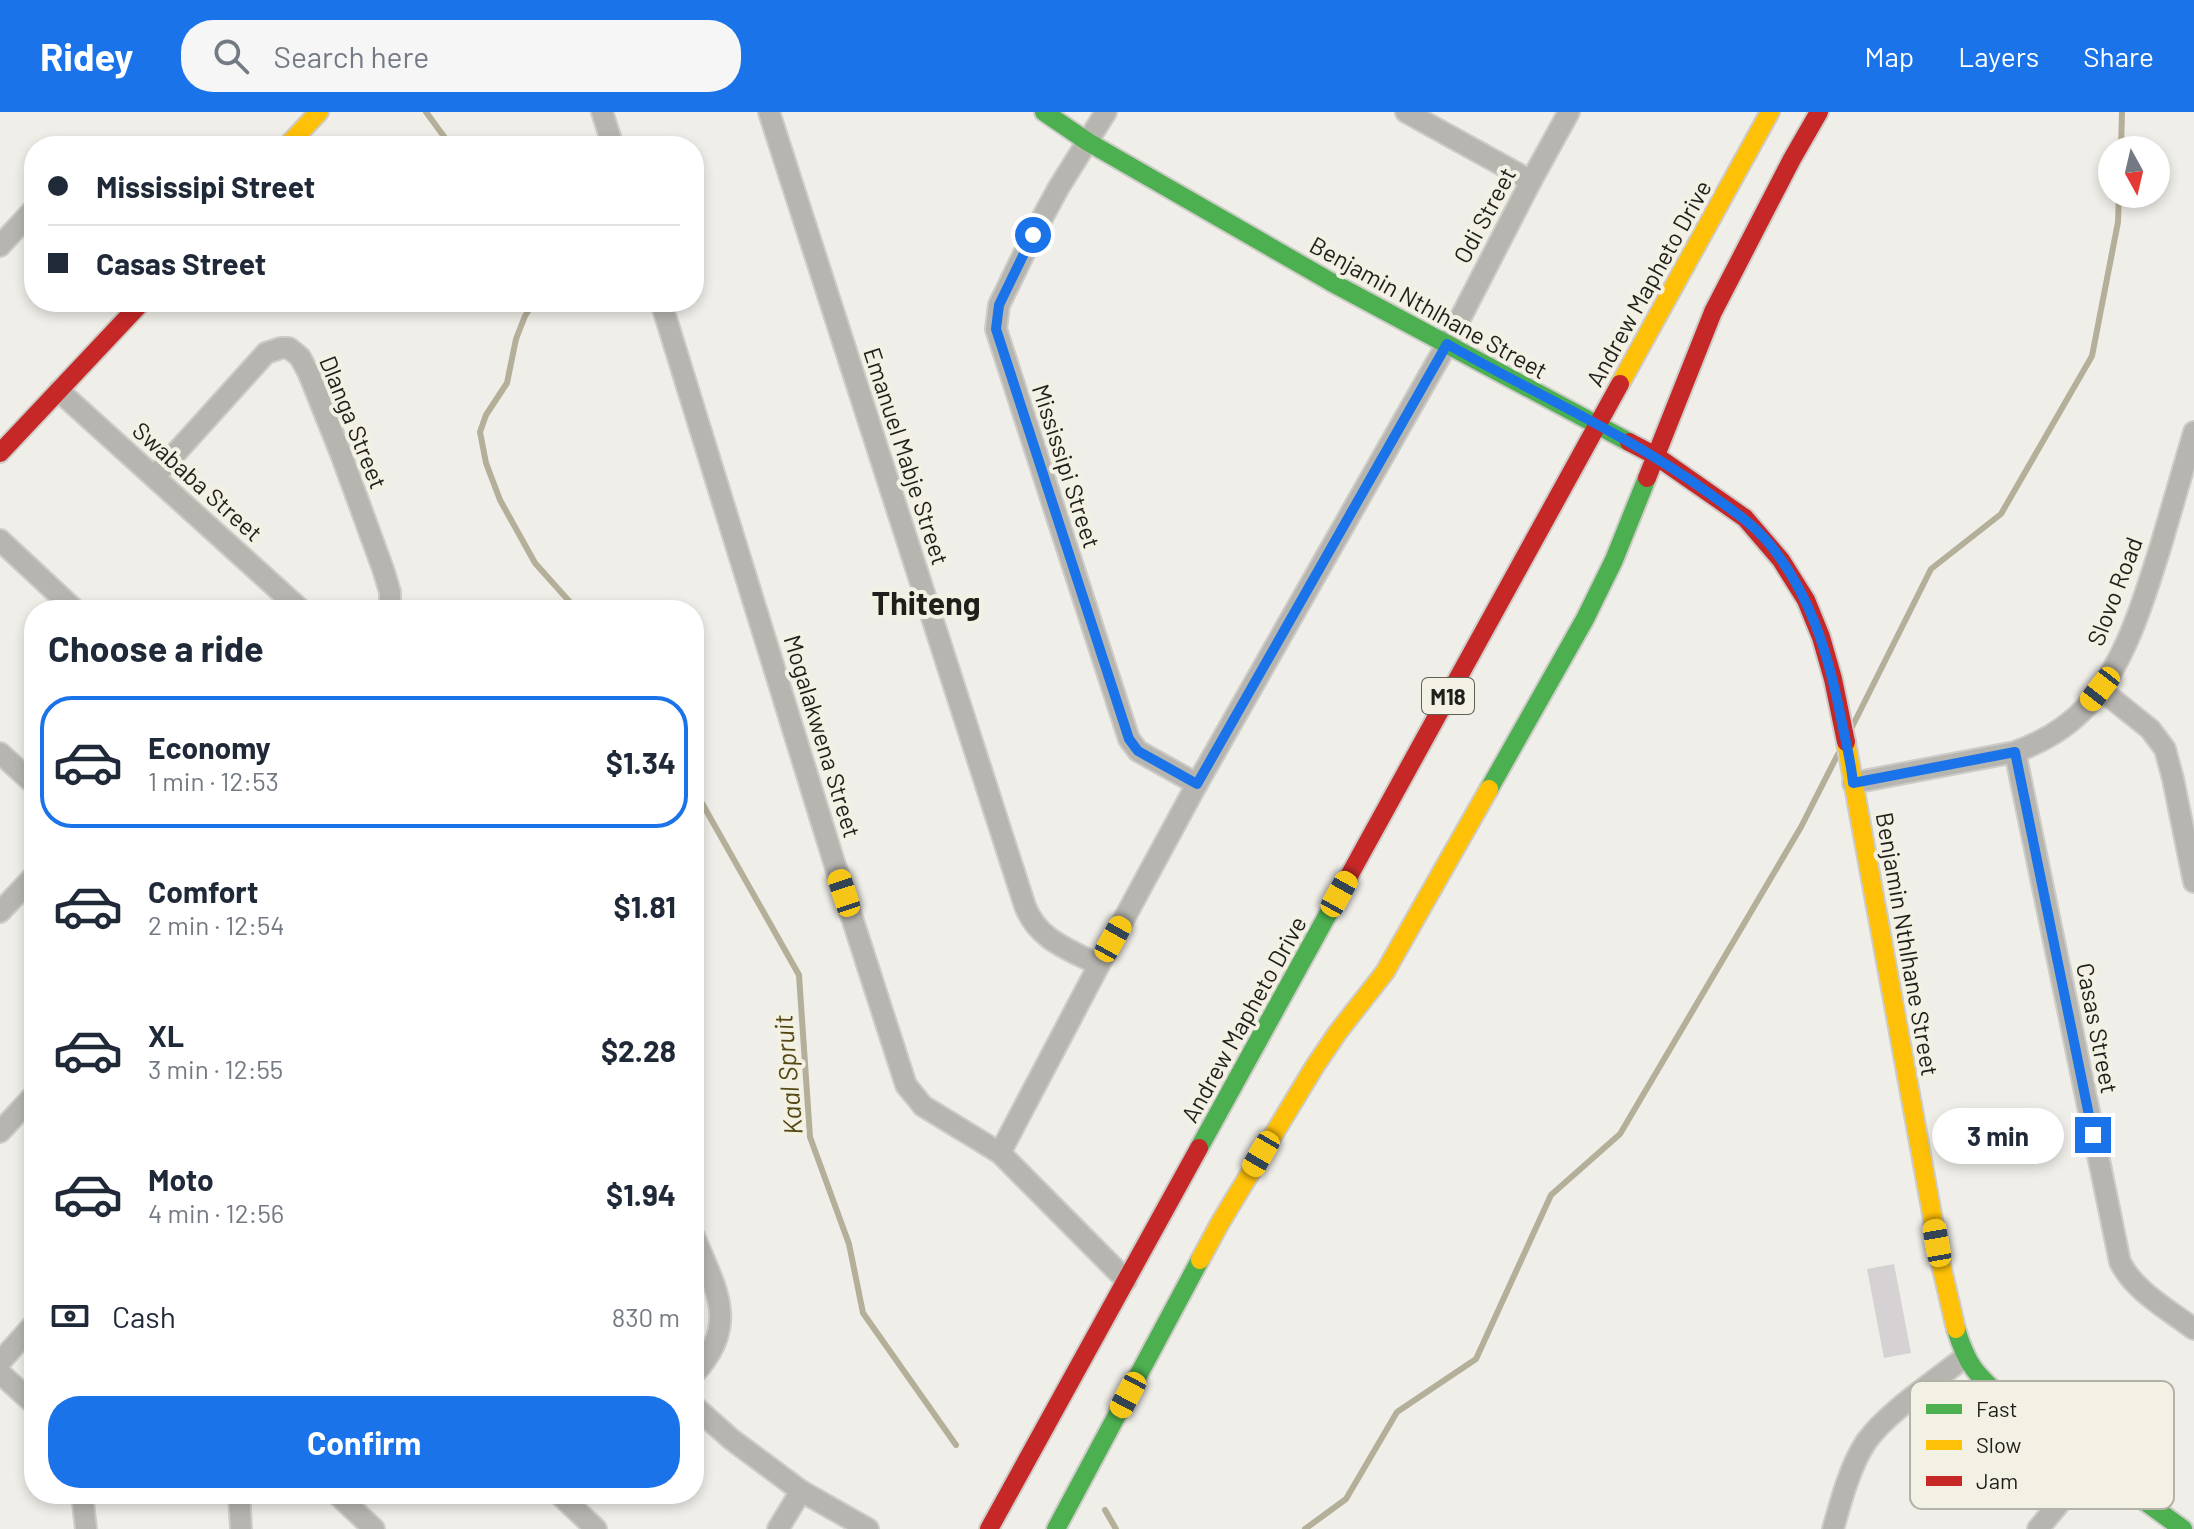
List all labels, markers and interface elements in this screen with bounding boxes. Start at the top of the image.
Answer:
search box [181,20,741,92]
text: Ridey [40,33,133,79]
icon: search [209,34,253,78]
text: Search here [273,38,429,74]
text: Map [1864,39,1914,73]
text: Layers [1958,39,2039,73]
text: Share [2083,39,2154,73]
north arrow [2098,136,2170,208]
map controls [2098,136,2170,208]
street label: Odi Street [1447,162,1521,268]
text: Mississipi Street [96,168,315,204]
street label: Andrew Mapheto Drive [1579,175,1717,391]
route start [1015,217,1051,253]
street label: Benjamin Nthlhane Street [1305,230,1553,384]
text: Casas Street [96,245,266,281]
street label: Emanuel Mabje Street [858,344,956,568]
street label: Dlanga Street [314,351,394,493]
street label: Mississipi Street [1027,380,1107,552]
street label: Swababa Street [127,415,269,547]
street label: Slovo Road [2080,533,2148,649]
district label: Thiteng [871,583,981,621]
text: Choose a ride [48,626,264,669]
street label: Mogalakwena Street [778,631,868,841]
car [2076,663,2124,715]
road number: M18 [1422,678,1474,714]
icon: car [52,726,124,798]
text: Economy [148,729,271,765]
text: $1.34 [606,744,676,780]
text: 1 min · 12:53 [148,765,279,796]
street label: Benjamin Nthlhane Street [1871,810,1945,1078]
car [825,866,863,920]
car [1317,867,1361,921]
icon: car [52,870,124,942]
text: Comfort [148,873,258,909]
text: $1.81 [614,888,676,924]
text: 2 min · 12:54 [148,909,285,940]
street label: Andrew Mapheto Drive [1174,911,1312,1127]
car [1091,912,1135,966]
street label: Casas Street [2071,960,2125,1096]
icon: car [52,1014,124,1086]
water label: Kaal Spruit [766,1014,808,1136]
text: XL [148,1017,184,1053]
text: $2.28 [601,1032,676,1068]
text: 3 min · 12:55 [148,1053,283,1084]
callout: 3 min [1933,1107,2065,1163]
route end [2075,1117,2111,1153]
text: 3 min [1967,1120,2029,1151]
car [1239,1127,1283,1181]
icon: car [52,1158,124,1230]
text: Moto [148,1161,214,1197]
text: $1.94 [606,1176,676,1212]
text: 4 min · 12:56 [148,1197,284,1228]
car [1921,1217,1953,1269]
icon: cash [48,1294,92,1338]
text: Cash [112,1298,176,1334]
text: 830 m [612,1301,680,1332]
car [1106,1368,1150,1422]
legend [1910,1381,2174,1509]
text: Fast [1976,1395,2018,1421]
button: Confirm [48,1396,680,1488]
text: Slow [1976,1431,2021,1457]
text: Jam [1976,1467,2018,1493]

